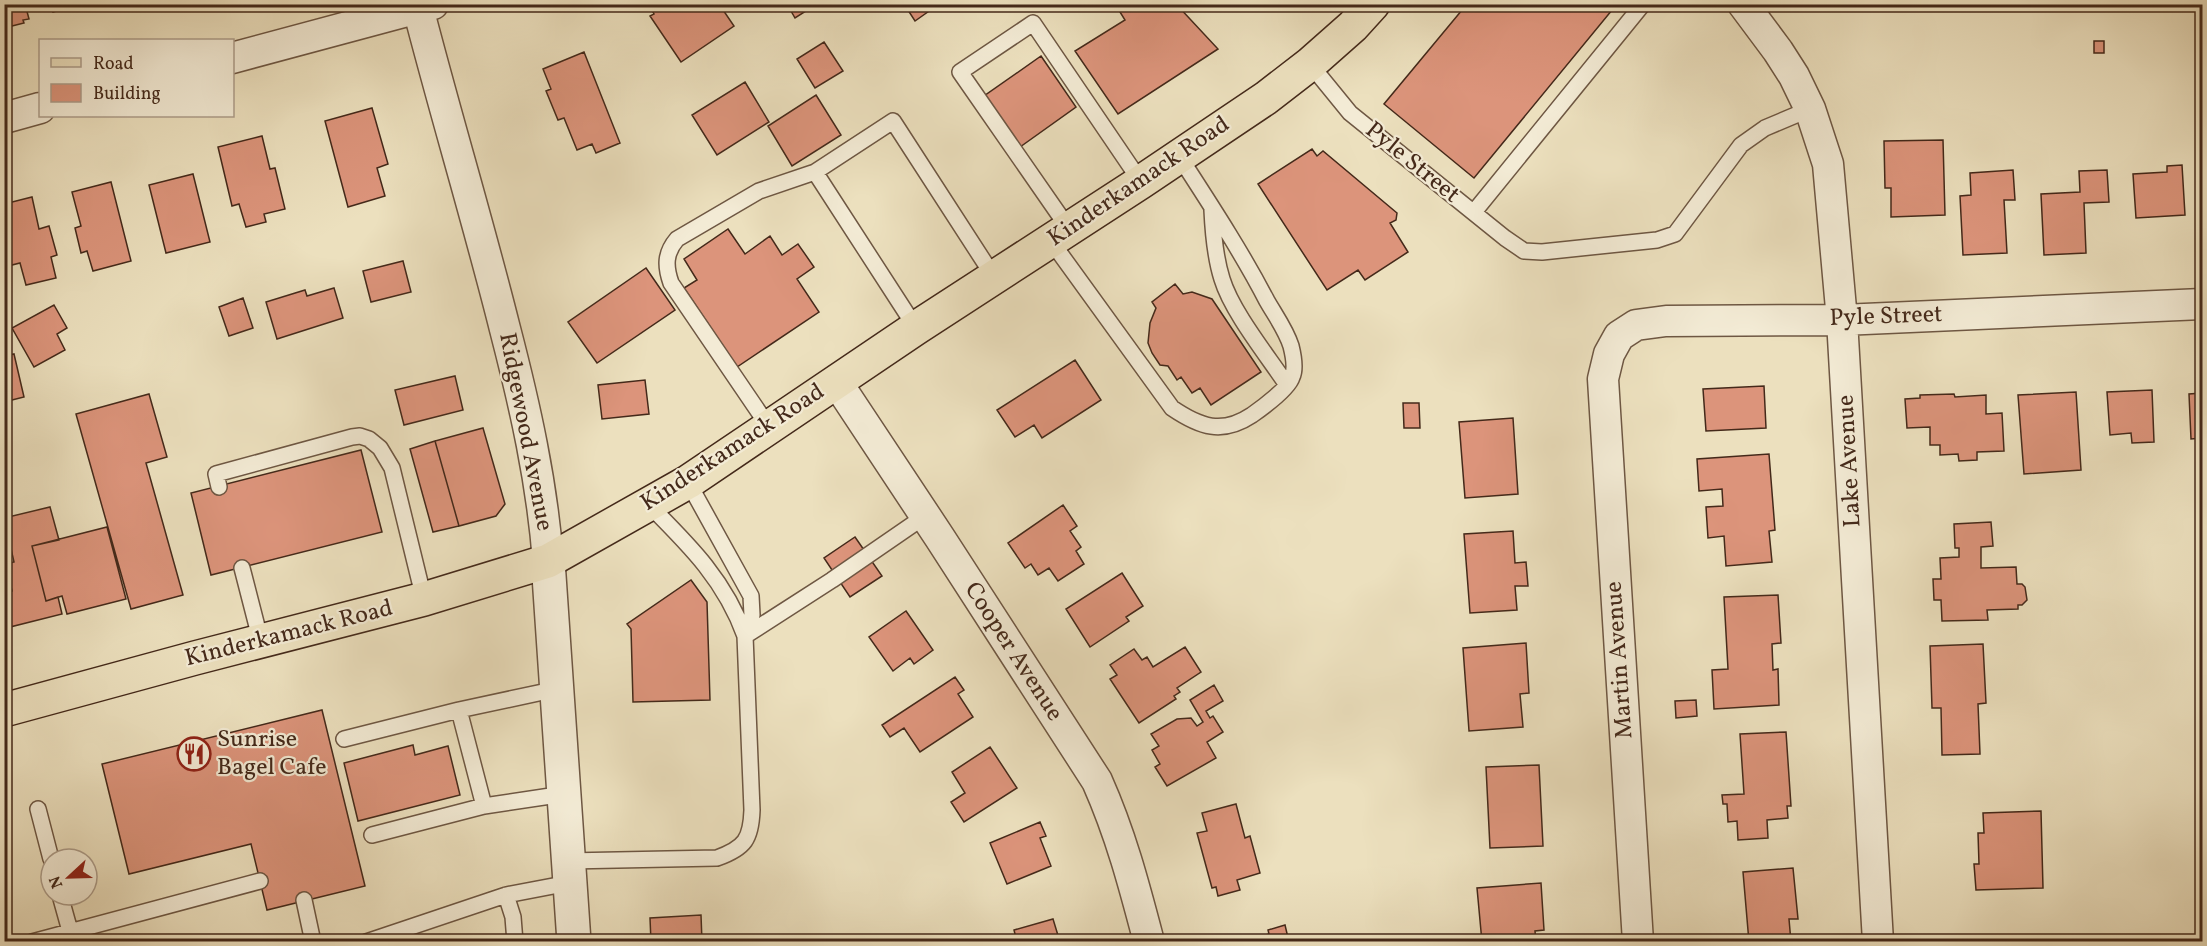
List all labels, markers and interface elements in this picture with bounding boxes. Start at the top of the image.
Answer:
legend [39,39,234,117]
text: Road [93,52,134,77]
text: Building [93,82,161,107]
street label: Kinderkamack Road [1041,108,1237,256]
street label: Pyle Street [1357,114,1467,212]
street label: Pyle Street [1829,298,1943,336]
street label: Ridgewood Avenue [489,330,561,534]
street label: Kinderkamack Road [634,376,832,520]
street label: Lake Avenue [1830,394,1870,528]
street label: Cooper Avenue [955,576,1071,728]
street label: Martin Avenue [1598,580,1642,740]
street label: Kinderkamack Road [181,592,397,676]
place label: Sunrise Bagel Cafe [217,723,327,785]
restaurant icon: Sunrise Bagel Cafe [176,736,212,772]
north arrow [39,847,99,907]
text: N [44,872,69,891]

